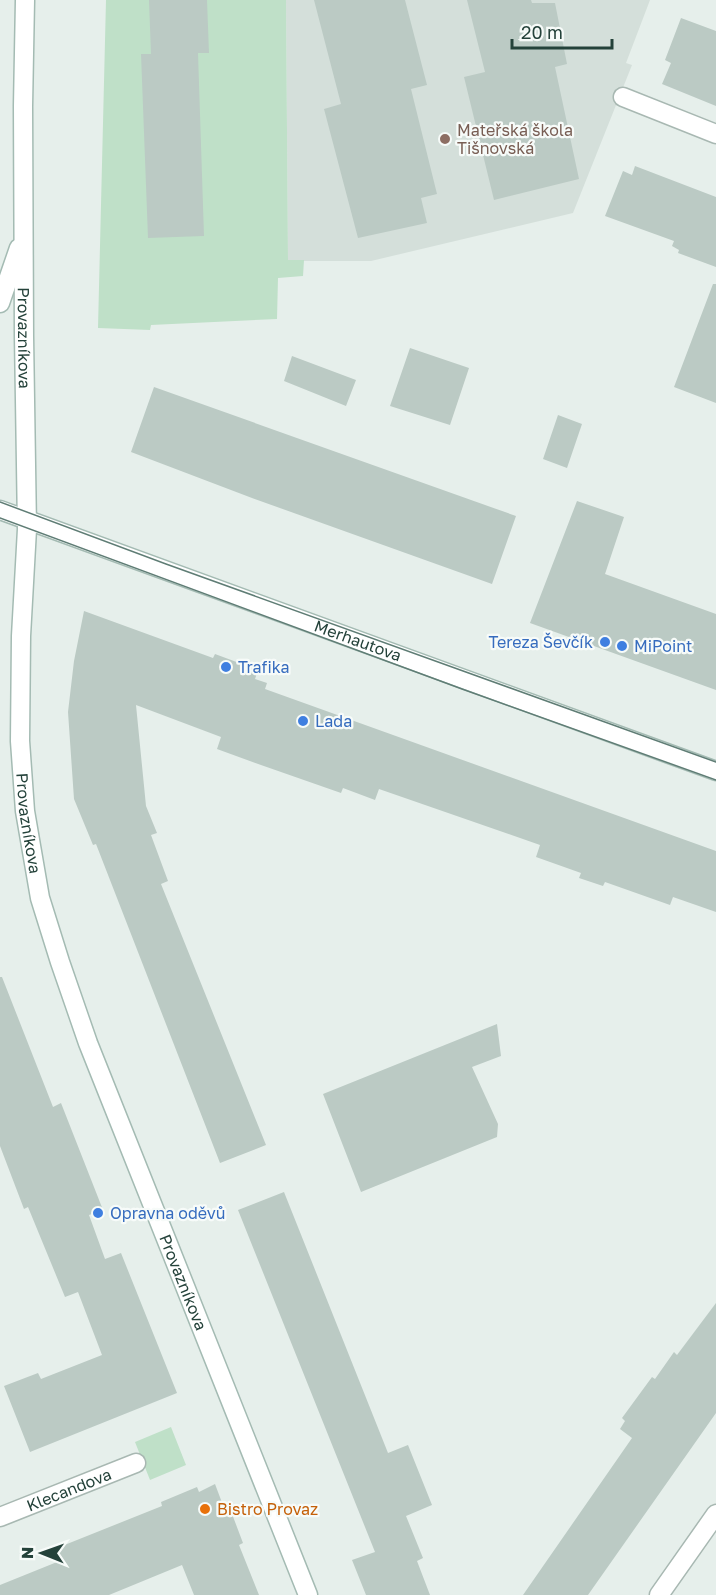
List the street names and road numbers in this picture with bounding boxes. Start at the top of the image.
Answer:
street label: Provazníkova [14,287,35,389]
street label: Merhautova [312,615,404,665]
street label: Provazníkova [12,772,46,875]
street label: Provazníkova [155,1231,211,1333]
street label: Klecandova [24,1464,114,1515]

